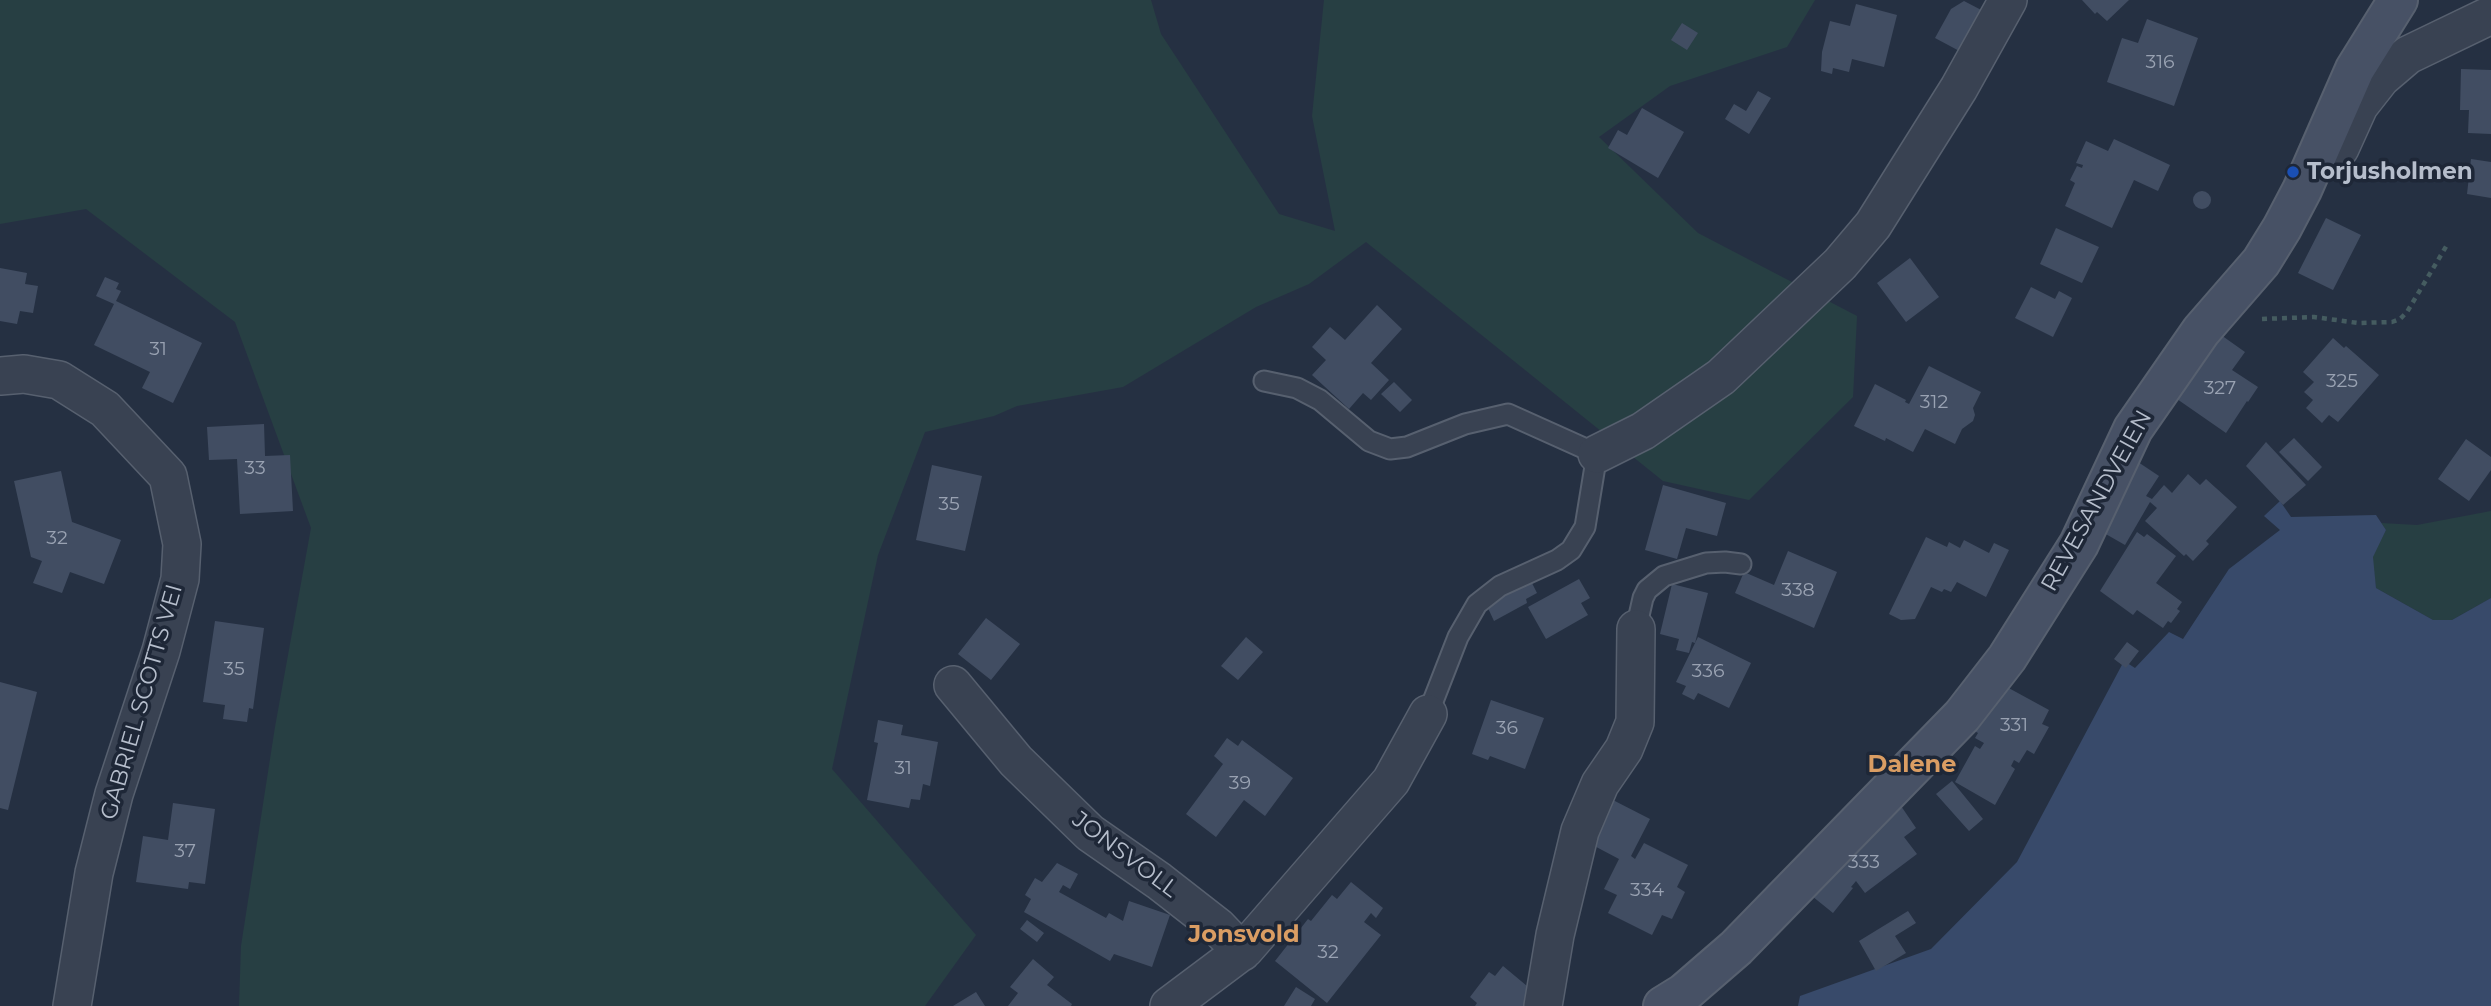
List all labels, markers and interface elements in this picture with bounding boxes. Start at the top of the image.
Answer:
house number: 316 [2145,51,2175,73]
place label: Torjusholmen [2307,158,2473,186]
marker: Torjusholmen [2285,164,2301,180]
house number: 31 [149,338,167,360]
house number: 325 [2326,370,2358,392]
house number: 327 [2204,377,2236,399]
house number: 312 [1920,391,1948,413]
street label: REVESANDVEIEN [2036,406,2158,596]
house number: 33 [244,457,266,479]
house number: 35 [938,493,960,515]
house number: 32 [46,527,68,549]
house number: 338 [1781,579,1815,601]
street label: GABRIEL SCOTTS VEI [95,581,189,823]
house number: 35 [223,658,245,680]
house number: 336 [1692,660,1724,682]
house number: 331 [2000,714,2028,736]
house number: 36 [1496,717,1518,739]
district label: Dalene [1868,751,1956,779]
house number: 31 [894,757,912,779]
house number: 39 [1229,772,1251,794]
street label: JONSVOLL [1067,806,1183,904]
house number: 37 [174,840,196,862]
house number: 333 [1848,851,1880,873]
house number: 334 [1630,879,1664,901]
district label: Jonsvold [1188,921,1300,949]
house number: 32 [1317,941,1339,963]

